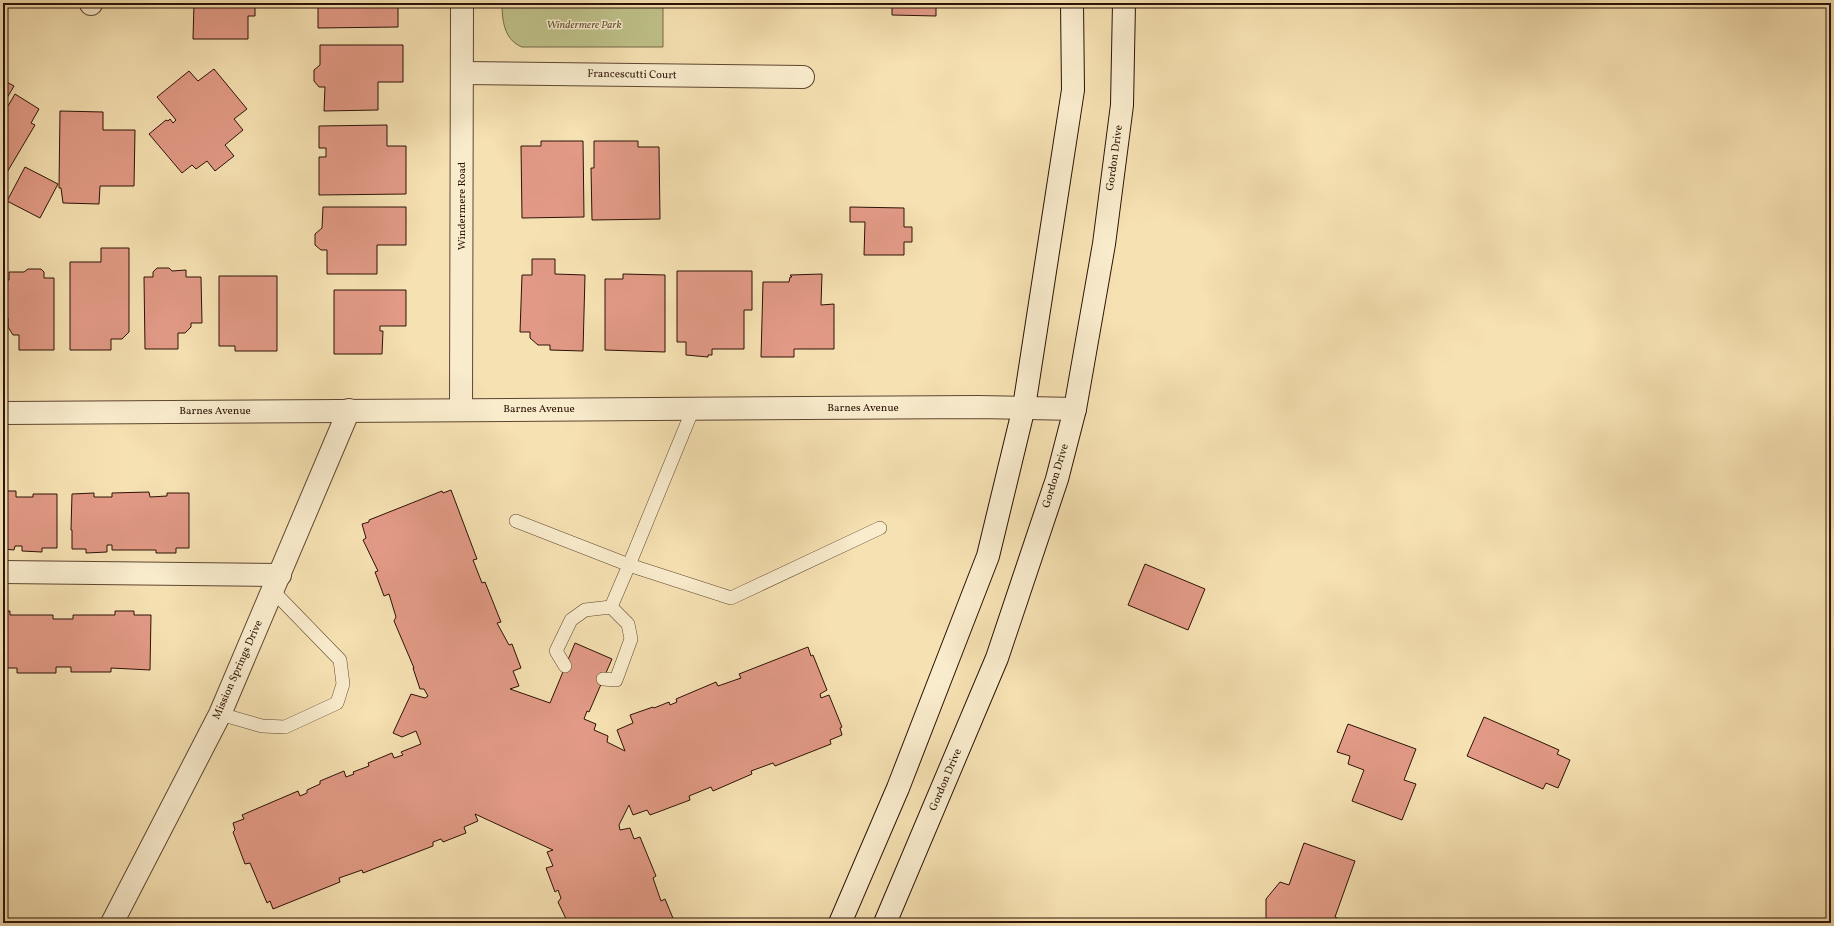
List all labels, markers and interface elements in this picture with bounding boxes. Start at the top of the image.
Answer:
park label: Windermere Park [546,18,622,33]
street label: Francescutti Court [587,67,677,83]
street label: Gordon Drive [1103,124,1127,192]
street label: Windermere Road [455,162,470,250]
street label: Barnes Avenue [827,401,899,416]
street label: Barnes Avenue [503,402,575,417]
street label: Barnes Avenue [179,404,251,419]
street label: Gordon Drive [1039,442,1073,510]
street label: Mission Springs Drive [209,618,267,722]
street label: Gordon Drive [926,747,966,813]

